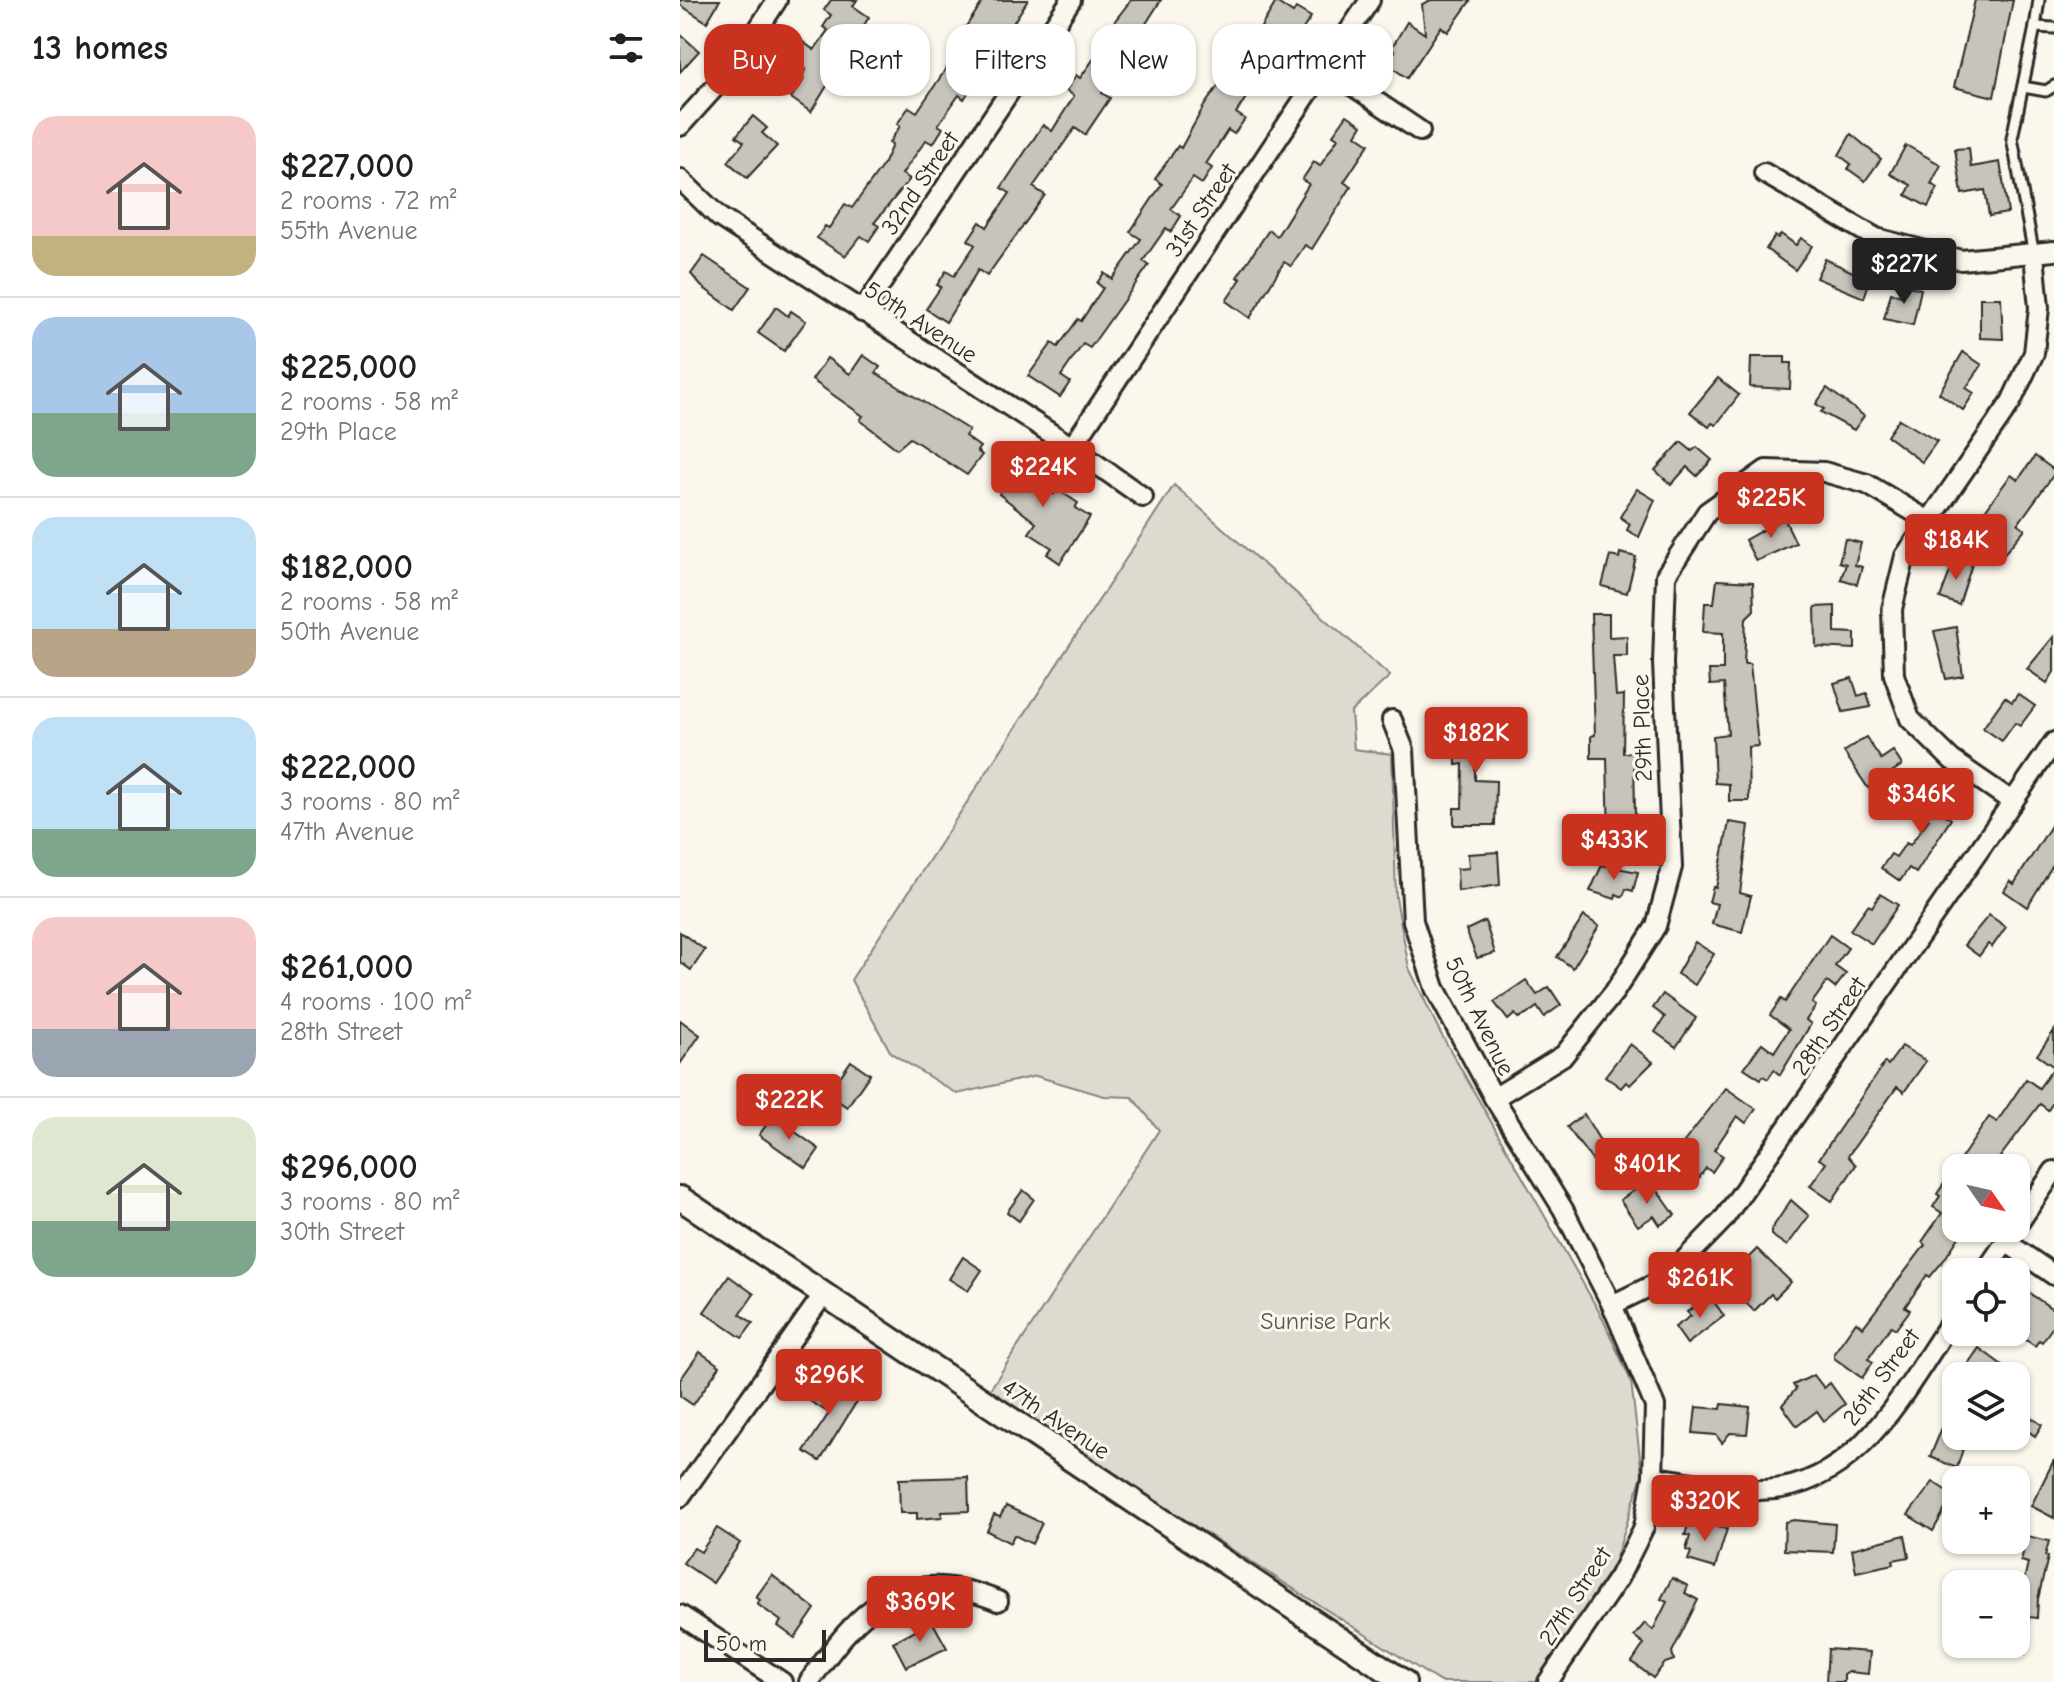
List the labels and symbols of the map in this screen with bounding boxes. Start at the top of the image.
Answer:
street label: 32nd Street [875,125,965,240]
street label: 31st Street [1160,157,1243,262]
pin: $227K [1848,238,1960,306]
street label: 50th Avenue [860,275,982,369]
pin: $224K [987,441,1099,509]
pin: $225K [1715,472,1827,540]
pin: $184K [1900,514,2012,582]
street label: 29th Place [1626,674,1658,782]
pin: $182K [1420,707,1532,775]
pin: $346K [1865,768,1977,836]
pin: $433K [1558,814,1670,882]
street label: 50th Avenue [1439,952,1521,1080]
street label: 28th Street [1786,970,1873,1081]
pin: $222K [733,1074,845,1142]
pin: $401K [1591,1138,1703,1206]
north arrow [1942,1154,2030,1242]
pin: $261K [1644,1252,1756,1320]
park label: Sunrise Park [1260,1307,1390,1335]
street label: 26th Street [1836,1322,1926,1431]
pin: $296K [773,1349,885,1417]
street label: 47th Avenue [997,1373,1115,1465]
pin: $320K [1649,1475,1761,1543]
street label: 27th Street [1533,1541,1618,1650]
pin: $369K [864,1576,976,1644]
scale bar [704,1626,826,1662]

